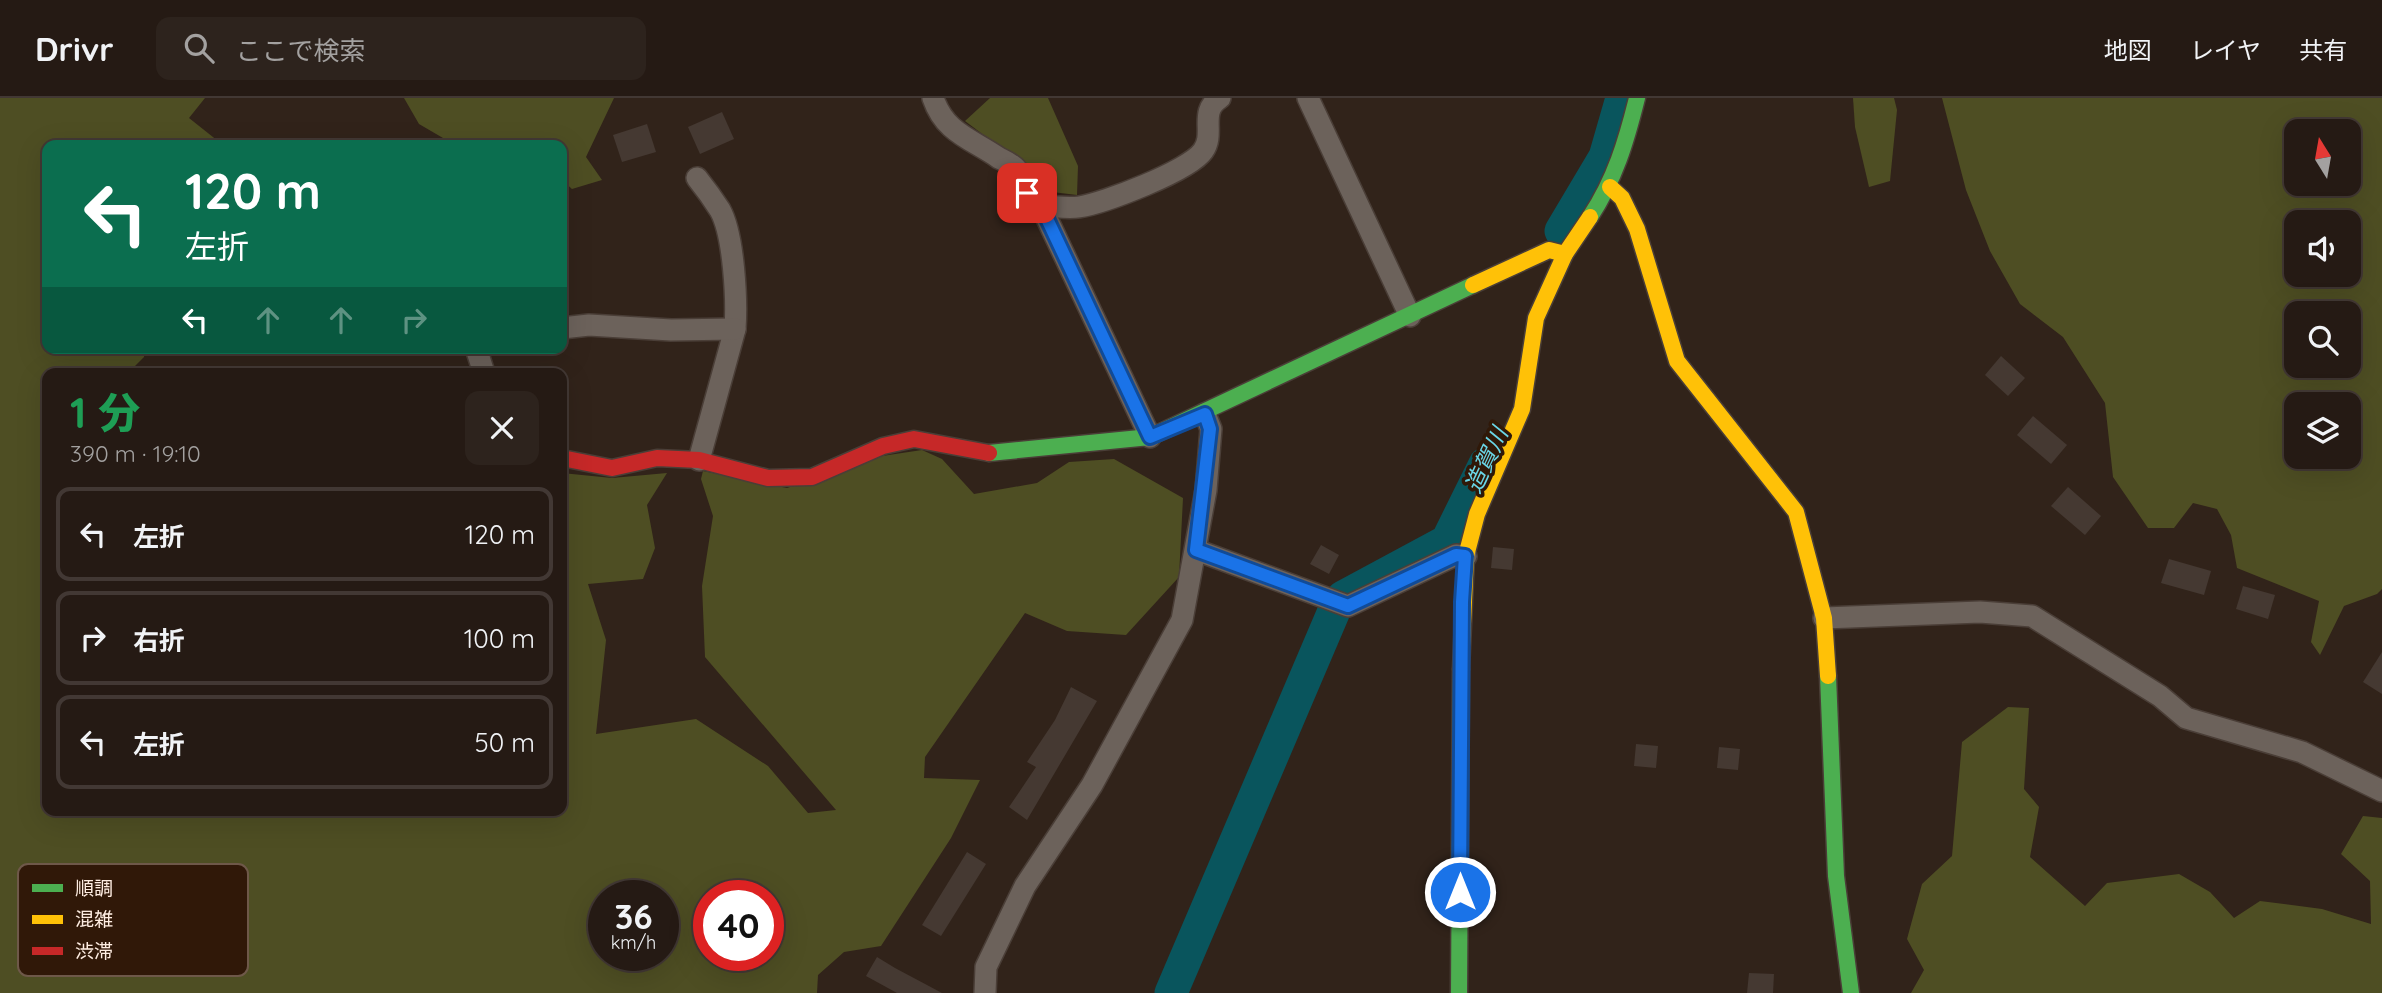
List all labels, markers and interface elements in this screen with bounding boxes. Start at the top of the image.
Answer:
search box [156,17,646,80]
text: Drivr [35,28,114,69]
icon: search [180,29,218,67]
text: ここで検索 [236,34,366,67]
text: 地図 [2104,35,2152,65]
text: レイヤ [2190,35,2261,65]
text: 共有 [2299,35,2347,65]
north arrow [2284,119,2361,196]
map controls [2284,119,2361,469]
text: 120 m [185,160,321,221]
pin [997,163,1057,223]
icon: left [70,168,161,259]
icon: arrive [1008,174,1046,212]
button: sound [2284,210,2361,287]
text: 左折 [185,226,249,266]
icon: left [176,301,214,339]
icon: ahead [249,301,287,339]
icon: ahead [322,301,360,339]
icon: right [395,301,433,339]
button: search [2284,301,2361,378]
text: 1 分 [70,386,140,439]
button: close [465,391,539,465]
button: layers [2284,392,2361,469]
water label: 造賀川 [1458,420,1515,497]
text: 390 m · 19:10 [70,439,201,468]
icon: left [74,515,112,553]
text: 120 m [465,518,535,551]
text: 左折 [133,520,185,553]
icon: right [74,619,112,657]
text: 100 m [464,622,535,655]
text: 右折 [133,624,185,657]
icon: left [74,723,112,761]
text: 50 m [475,726,535,759]
text: 左折 [133,728,185,761]
position arrow [1423,855,1497,929]
legend [18,864,248,976]
text: 順調 [75,876,113,900]
speed limit sign: 40 [693,880,784,971]
text: 36 [614,894,653,938]
text: 混雑 [75,907,113,931]
text: km/h [611,931,656,954]
text: 渋滞 [75,939,113,963]

